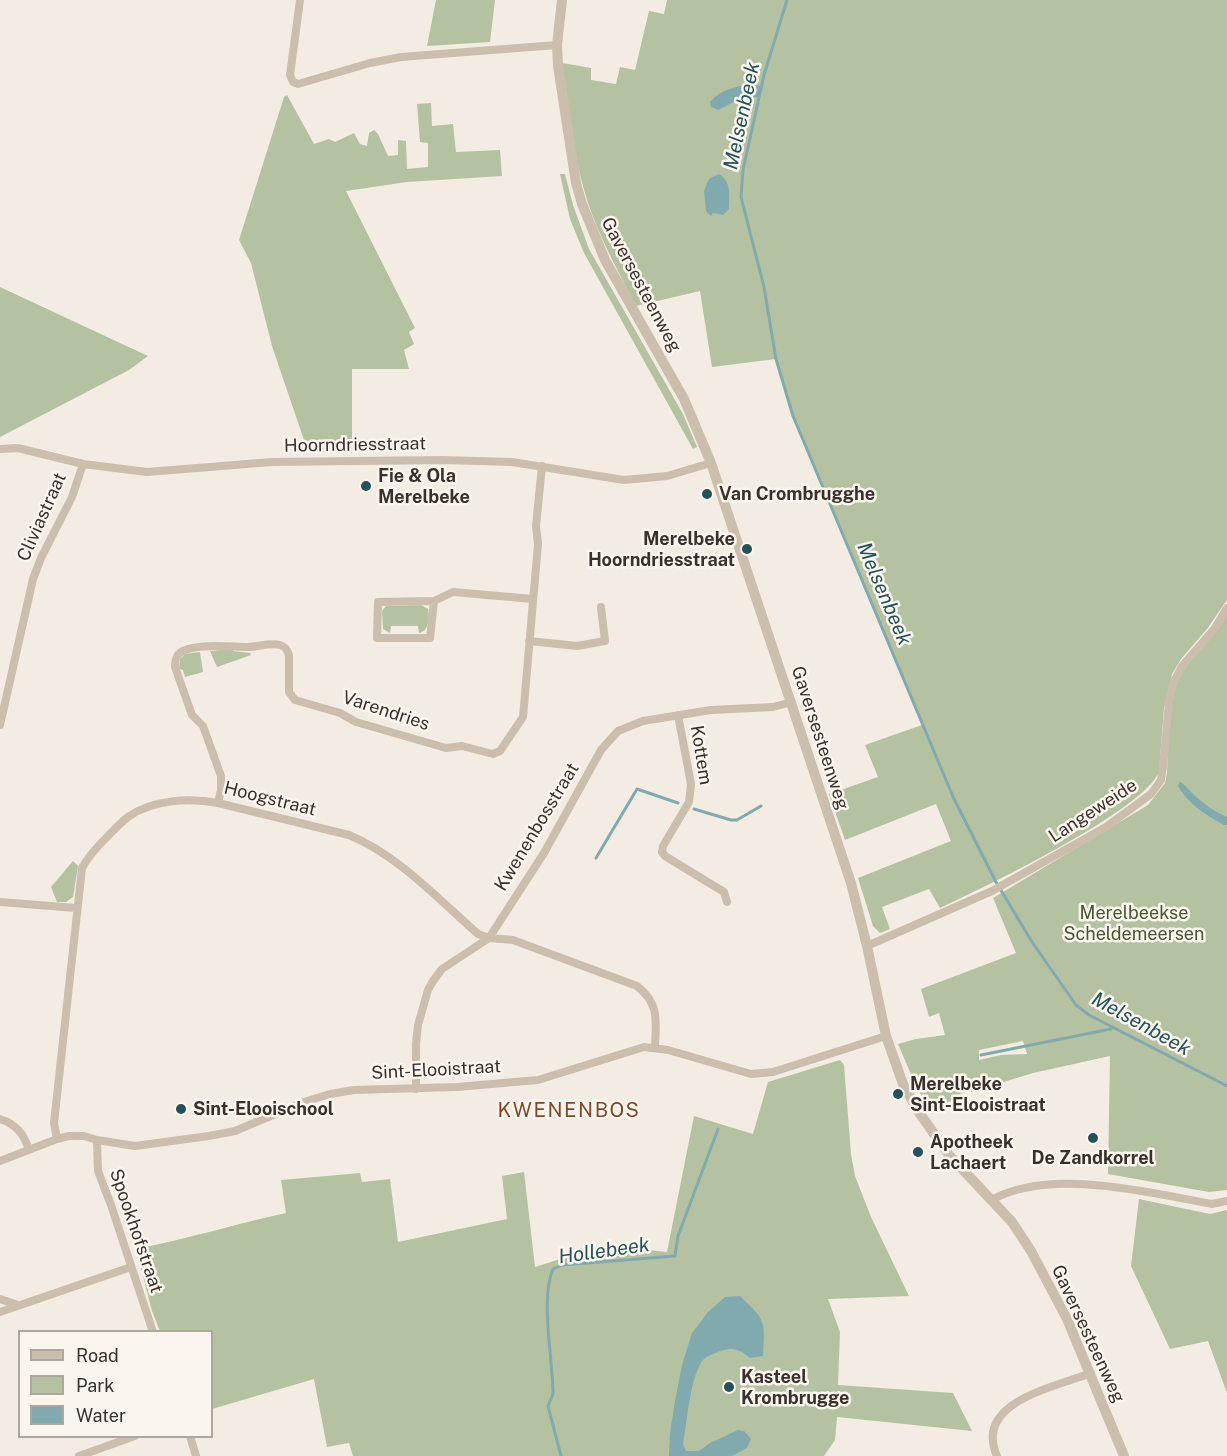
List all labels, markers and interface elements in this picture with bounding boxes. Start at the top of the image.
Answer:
water label: Melsenbeek [719,60,765,172]
street label: Gaversesteenweg [596,214,686,356]
street label: Hoorndriesstraat [284,433,426,457]
place label: Fie & Ola Merelbeke [378,465,470,508]
street label: Cliviastraat [13,469,71,565]
marker: Fie & Ola Merelbeke [359,479,373,493]
place label: Van Crombrugghe [719,483,875,505]
marker: Van Crombrugghe [700,487,714,501]
place label: Merelbeke Hoorndriesstraat [588,528,735,570]
water label: Melsenbeek [852,539,916,649]
marker: Merelbeke Hoorndriesstraat [740,542,754,556]
street label: Gaversesteenweg [787,664,853,812]
street label: Varendries [340,687,432,735]
street label: Kottem [686,724,716,786]
street label: Kwenenbosstraat [490,759,584,895]
street label: Langeweide [1045,774,1141,848]
street label: Hoogstraat [222,777,318,821]
park label: Merelbeekse Scheldemeersen [1064,902,1204,944]
water label: Melsenbeek [1087,987,1195,1061]
street label: Sint-Elooistraat [371,1056,501,1084]
place label: Merelbeke Sint-Elooistraat [910,1073,1046,1116]
marker: Merelbeke Sint-Elooistraat [891,1087,905,1101]
place label: Sint-Elooischool [193,1098,334,1120]
district label: KWENENBOS [497,1099,641,1123]
marker: Sint-Elooischool [174,1102,188,1116]
place label: Apotheek Lachaert [930,1131,1013,1174]
marker: De Zandkorrel [1086,1131,1100,1145]
marker: Apotheek Lachaert [911,1145,925,1159]
place label: De Zandkorrel [1032,1147,1154,1169]
street label: Spookhofstraat [105,1166,167,1296]
water label: Hollebeek [557,1233,651,1269]
street label: Gaversesteenweg [1047,1262,1129,1406]
legend [18,1330,213,1438]
text: Road [76,1345,119,1366]
place label: Kasteel Krombrugge [741,1366,849,1408]
text: Park [76,1375,114,1396]
marker: Kasteel Krombrugge [722,1380,736,1394]
text: Water [76,1405,126,1426]

